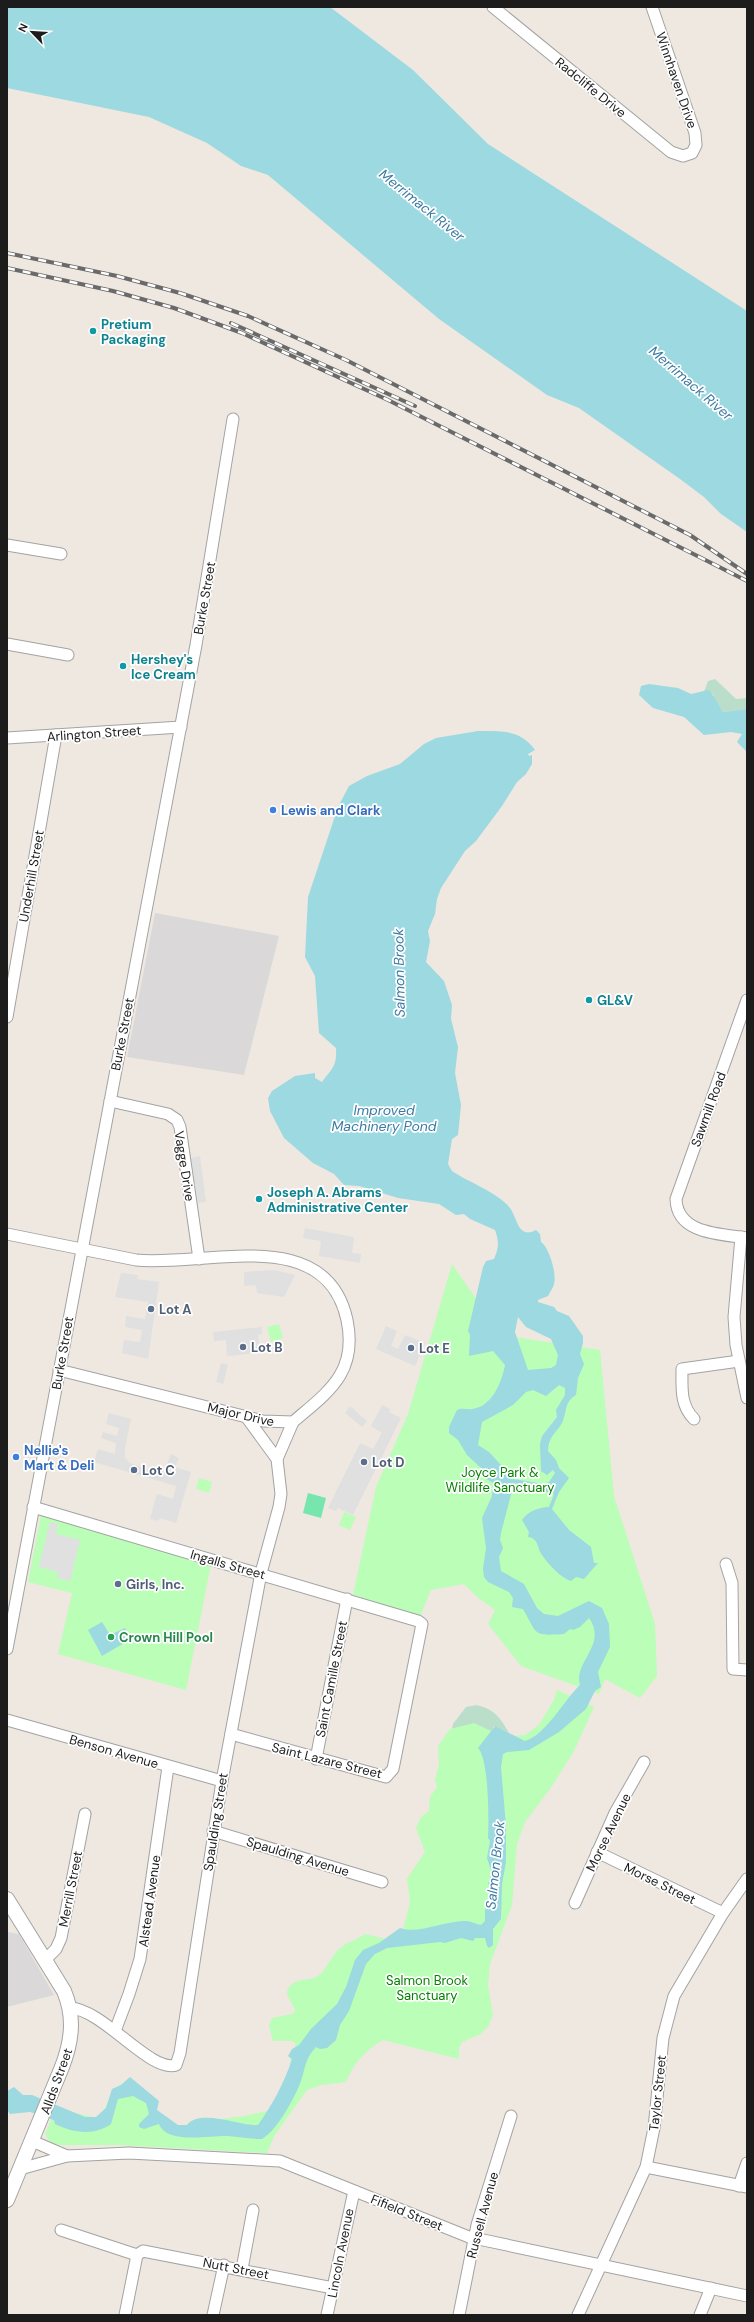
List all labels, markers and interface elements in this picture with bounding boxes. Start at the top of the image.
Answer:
north arrow [12,12,52,52]
text: N [15,21,31,34]
street label: Winnhaven Drive [652,30,701,130]
street label: Radcliffe Drive [552,54,630,121]
water label: Merrimack River [376,165,469,246]
place label: Pretium Packaging [101,316,166,348]
marker: Pretium Packaging [88,326,98,336]
water label: Merrimack River [645,342,737,425]
street label: Burke Street [190,560,219,636]
place label: Hershey's Ice Cream [131,651,196,683]
marker: Hershey's Ice Cream [118,661,128,671]
street label: Arlington Street [46,722,142,745]
place label: Lewis and Clark [281,802,381,819]
marker: Lewis and Clark [268,805,278,815]
street label: Underhill Street [15,829,48,923]
water label: Salmon Brook [389,928,409,1018]
place label: GL&V [597,992,633,1009]
marker: GL&V [584,995,594,1005]
street label: Burke Street [107,996,138,1072]
street label: Sawmill Road [687,1069,730,1149]
water label: Improved Machinery Pond [332,1101,437,1135]
street label: Vagge Drive [171,1130,198,1202]
place label: Joseph A. Abrams Administrative Center [267,1184,409,1216]
marker: Joseph A. Abrams Administrative Center [254,1194,264,1204]
place label: Lot A [159,1301,192,1318]
marker: Lot A [146,1304,156,1314]
street label: Burke Street [48,1315,77,1391]
place label: Lot B [251,1339,283,1356]
place label: Lot E [419,1340,450,1357]
marker: Lot B [238,1342,248,1352]
marker: Lot E [406,1343,416,1353]
street label: Major Drive [206,1399,276,1430]
place label: Nellie's Mart & Deli [24,1442,94,1474]
marker: Nellie's Mart & Deli [11,1452,21,1462]
place label: Lot D [372,1454,405,1471]
marker: Lot D [359,1457,369,1467]
place label: Lot C [142,1462,175,1479]
park label: Joyce Park & Wildlife Sanctuary [446,1464,554,1496]
marker: Lot C [129,1465,139,1475]
street label: Ingalls Street [188,1546,267,1583]
place label: Girls, Inc. [126,1576,184,1593]
marker: Girls, Inc. [113,1579,123,1589]
street label: Saint Camille Street [312,1619,351,1739]
place label: Crown Hill Pool [119,1629,213,1646]
marker: Crown Hill Pool [106,1632,116,1642]
street label: Benson Avenue [67,1731,160,1772]
street label: Saint Lazare Street [270,1739,384,1782]
street label: Spaulding Street [199,1772,232,1872]
street label: Morse Avenue [582,1790,635,1874]
water label: Salmon Brook [481,1819,509,1910]
street label: Spaulding Avenue [244,1833,351,1880]
street label: Merrill Street [55,1850,86,1929]
street label: Alstead Avenue [135,1854,164,1948]
street label: Morse Street [621,1859,698,1908]
park label: Salmon Brook Sanctuary [386,1972,468,2004]
street label: Allds Street [37,2046,76,2117]
street label: Taylor Street [645,2054,670,2132]
street label: Russell Avenue [463,2170,502,2260]
street label: Fifield Street [368,2190,445,2235]
street label: Lincoln Avenue [324,2207,357,2299]
street label: Nutt Street [201,2254,270,2283]

